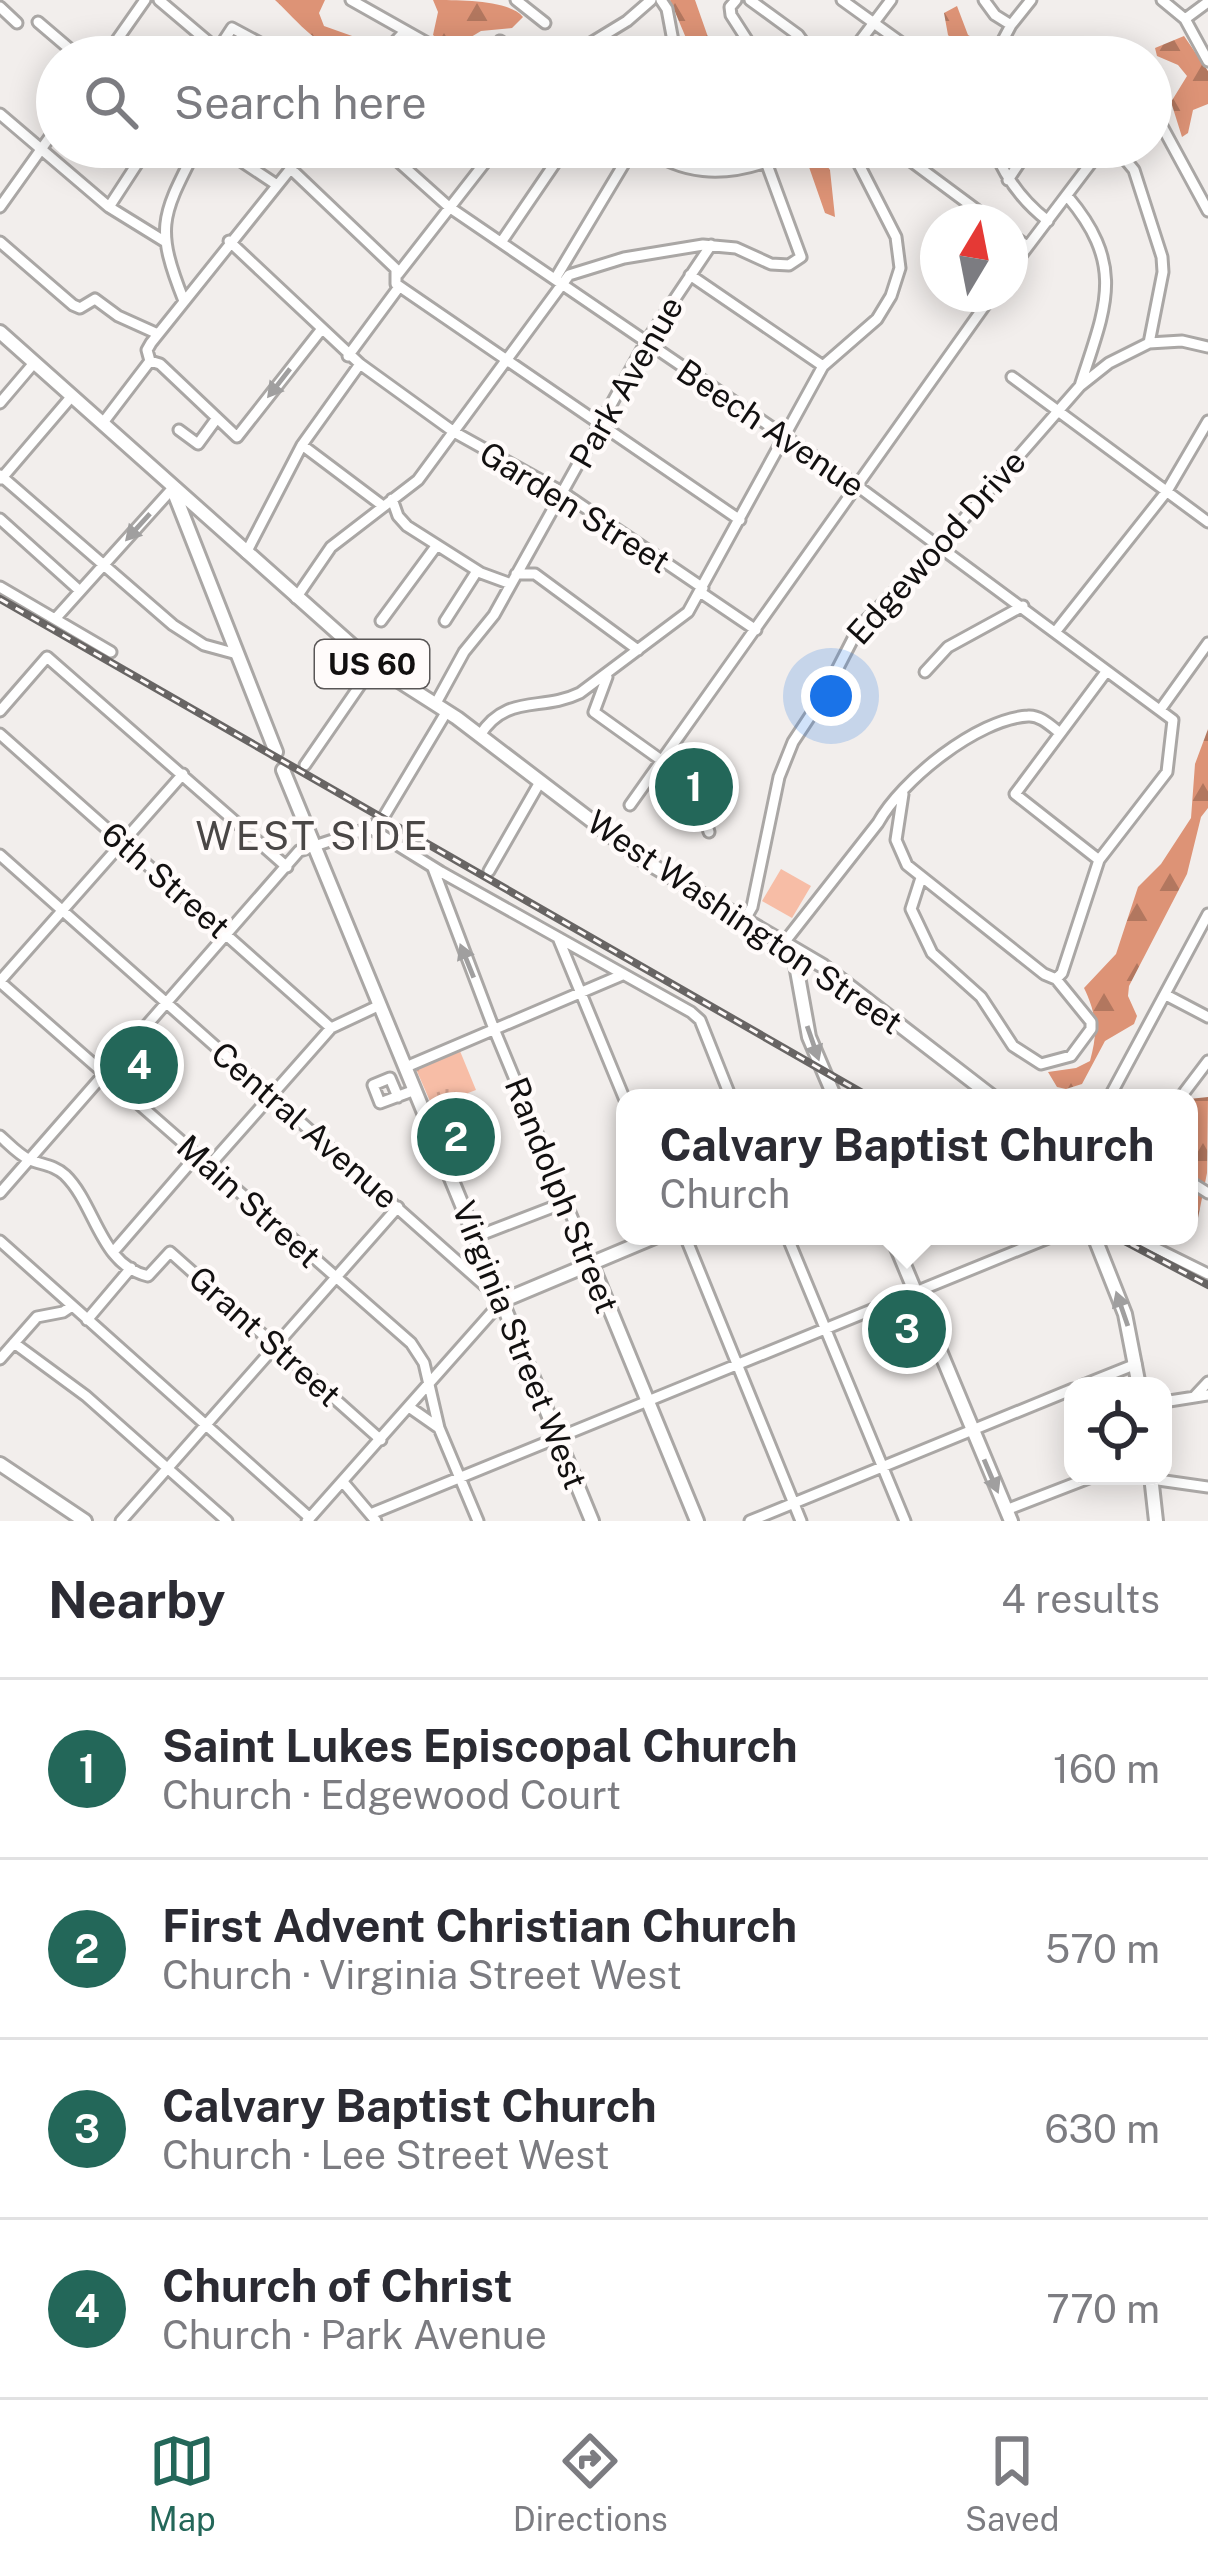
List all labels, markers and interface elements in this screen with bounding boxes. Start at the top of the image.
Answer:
search box [36,36,1172,168]
icon: search [78,69,144,135]
text: Search here [174,76,427,129]
north arrow [920,204,1028,312]
street label: Park Avenue [562,289,690,475]
street label: Beech Avenue [670,351,872,505]
one-way arrow [267,368,292,399]
street label: Garden Street [473,433,677,581]
street label: Edgewood Drive [839,442,1033,652]
one-way arrow [125,512,152,541]
road number: US 60 [315,640,429,688]
your location [801,666,861,726]
pin: 1 [655,742,733,832]
street label: West Washington Street [580,802,910,1042]
district label: WEST SIDE [196,813,430,859]
street label: 6th Street [94,814,238,946]
one-way arrow [457,942,476,978]
pin: 4 [100,1020,178,1110]
one-way arrow [805,1026,823,1062]
street label: Central Avenue [204,1034,406,1216]
street label: Randolph Street [497,1072,627,1318]
popup [616,1089,1198,1245]
pin: 2 [417,1092,495,1182]
text: Calvary Baptist Church [660,1118,1154,1171]
street label: Main Street [170,1127,328,1275]
text: Church [660,1171,790,1217]
street label: Virginia Street West [445,1196,595,1494]
street label: Grant Street [182,1258,348,1414]
pin: 3 [868,1284,946,1374]
one-way arrow [1112,1291,1130,1327]
map controls [1064,1377,1172,1485]
button: locate [1064,1377,1172,1485]
one-way arrow [982,1458,1002,1493]
text: Nearby [48,1570,225,1629]
text: 4 results [1001,1576,1160,1622]
text: Saint Lukes Episcopal Church [162,1719,798,1772]
text: 1 [79,1746,95,1792]
text: 160 m [1053,1746,1160,1792]
text: Church · Edgewood Court [162,1772,621,1818]
text: First Advent Christian Church [162,1899,797,1952]
text: 2 [75,1926,99,1972]
text: 570 m [1045,1926,1160,1972]
text: Church · Virginia Street West [162,1952,682,1998]
text: Calvary Baptist Church [162,2079,657,2132]
text: 3 [74,2106,100,2152]
text: 630 m [1045,2106,1160,2152]
text: Church · Lee Street West [162,2132,610,2178]
text: Church of Christ [162,2259,512,2312]
text: 4 [74,2286,100,2332]
text: 770 m [1046,2286,1160,2332]
text: Church · Park Avenue [162,2312,547,2358]
tab: Map [149,2428,216,2538]
tab: Directions [513,2428,668,2538]
tab: Saved [965,2428,1059,2538]

